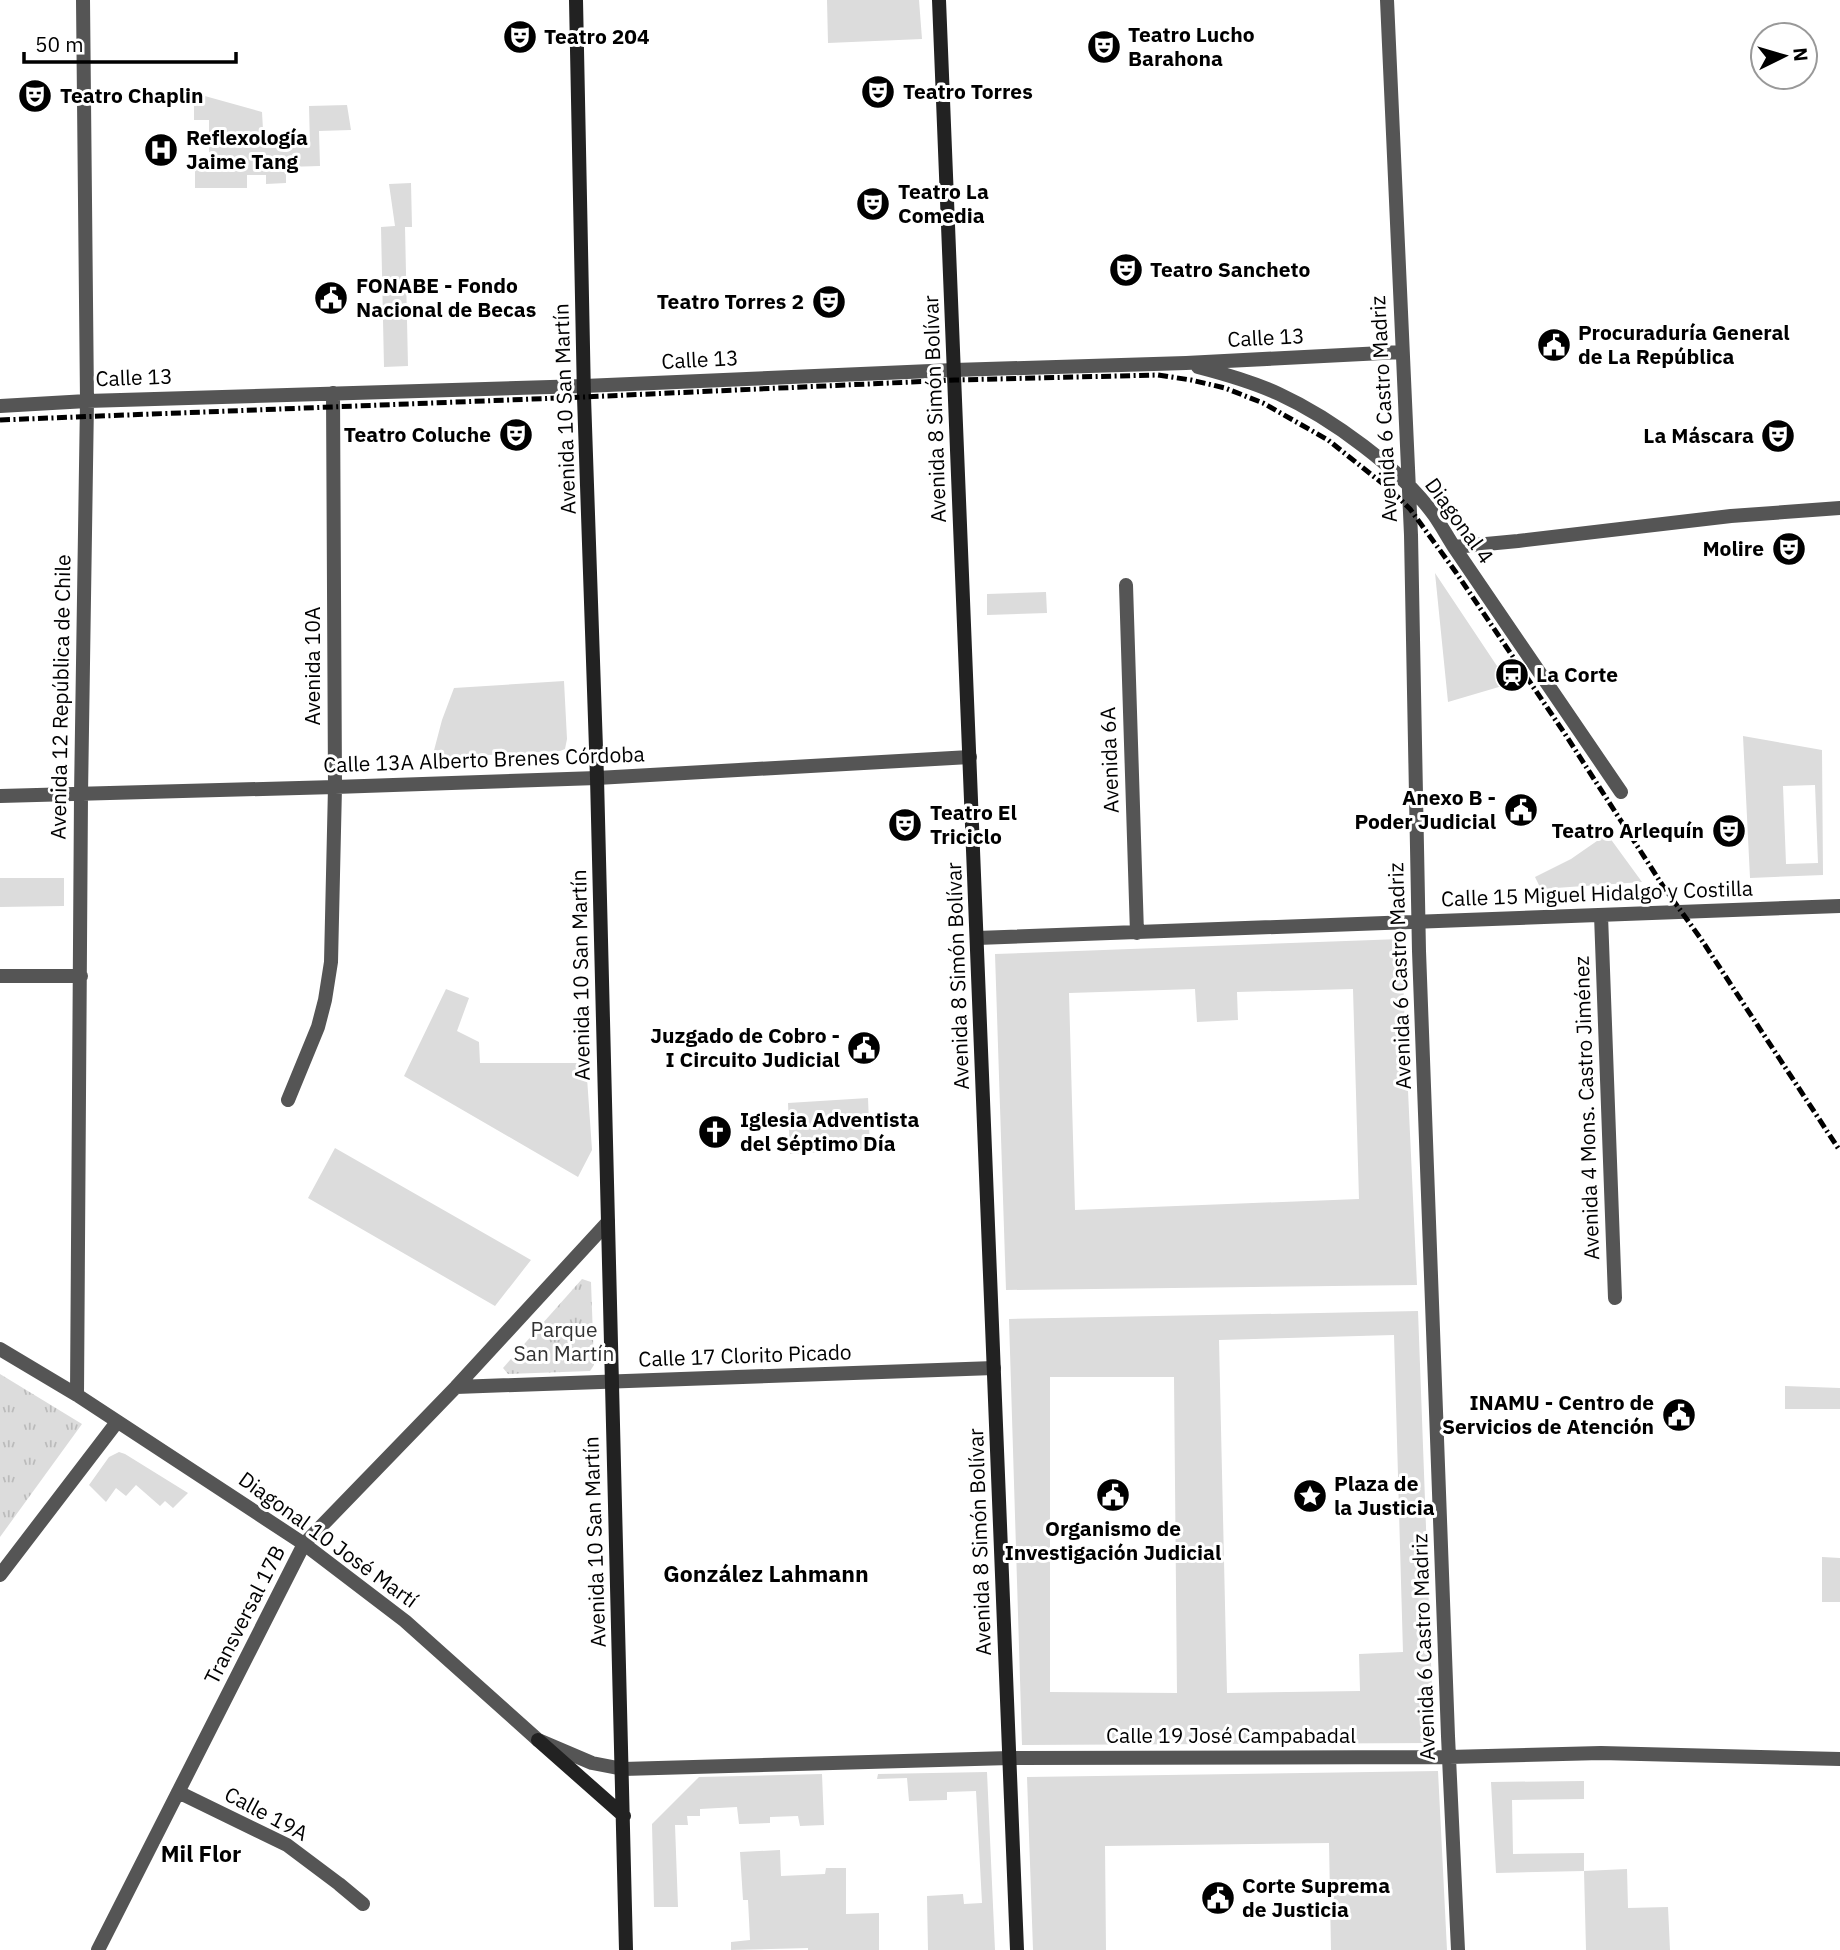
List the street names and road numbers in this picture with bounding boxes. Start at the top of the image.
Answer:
street label: Avenida 8 Simón Bolívar [916,294,952,523]
street label: Avenida 6 Castro Madriz [1363,295,1403,523]
street label: Avenida 10 San Martín [546,303,582,515]
street label: Calle 13 [1227,321,1305,353]
street label: Calle 13 [661,343,739,375]
street label: Calle 13 [95,362,173,392]
street label: Diagonal 4 [1419,472,1500,569]
street label: Avenida 12 República de Chile [44,554,76,840]
street label: Avenida 10A [298,607,326,725]
street label: Avenida 6A [1093,706,1125,814]
street label: Calle 13A Alberto Brenes Córdoba [323,739,645,779]
street label: Avenida 8 Simón Bolívar [939,861,975,1090]
street label: Avenida 6 Castro Madriz [1381,862,1417,1090]
street label: Avenida 10 San Martín [564,869,596,1081]
street label: Calle 15 Miguel Hidalgo y Costilla [1441,874,1753,912]
street label: Avenida 4 Mons. Castro Jiménez [1567,955,1605,1261]
street label: Calle 17 Clorito Picado [638,1337,852,1373]
street label: Avenida 8 Simón Bolívar [961,1427,997,1656]
street label: Avenida 10 San Martín [576,1436,612,1648]
street label: Diagonal 10 José Martí [233,1465,424,1614]
street label: Avenida 6 Castro Madriz [1405,1533,1441,1761]
street label: Transversal 17B [197,1540,291,1689]
street label: Calle 19 José Campabadal [1106,1721,1356,1749]
street label: Calle 19A [220,1779,313,1847]

